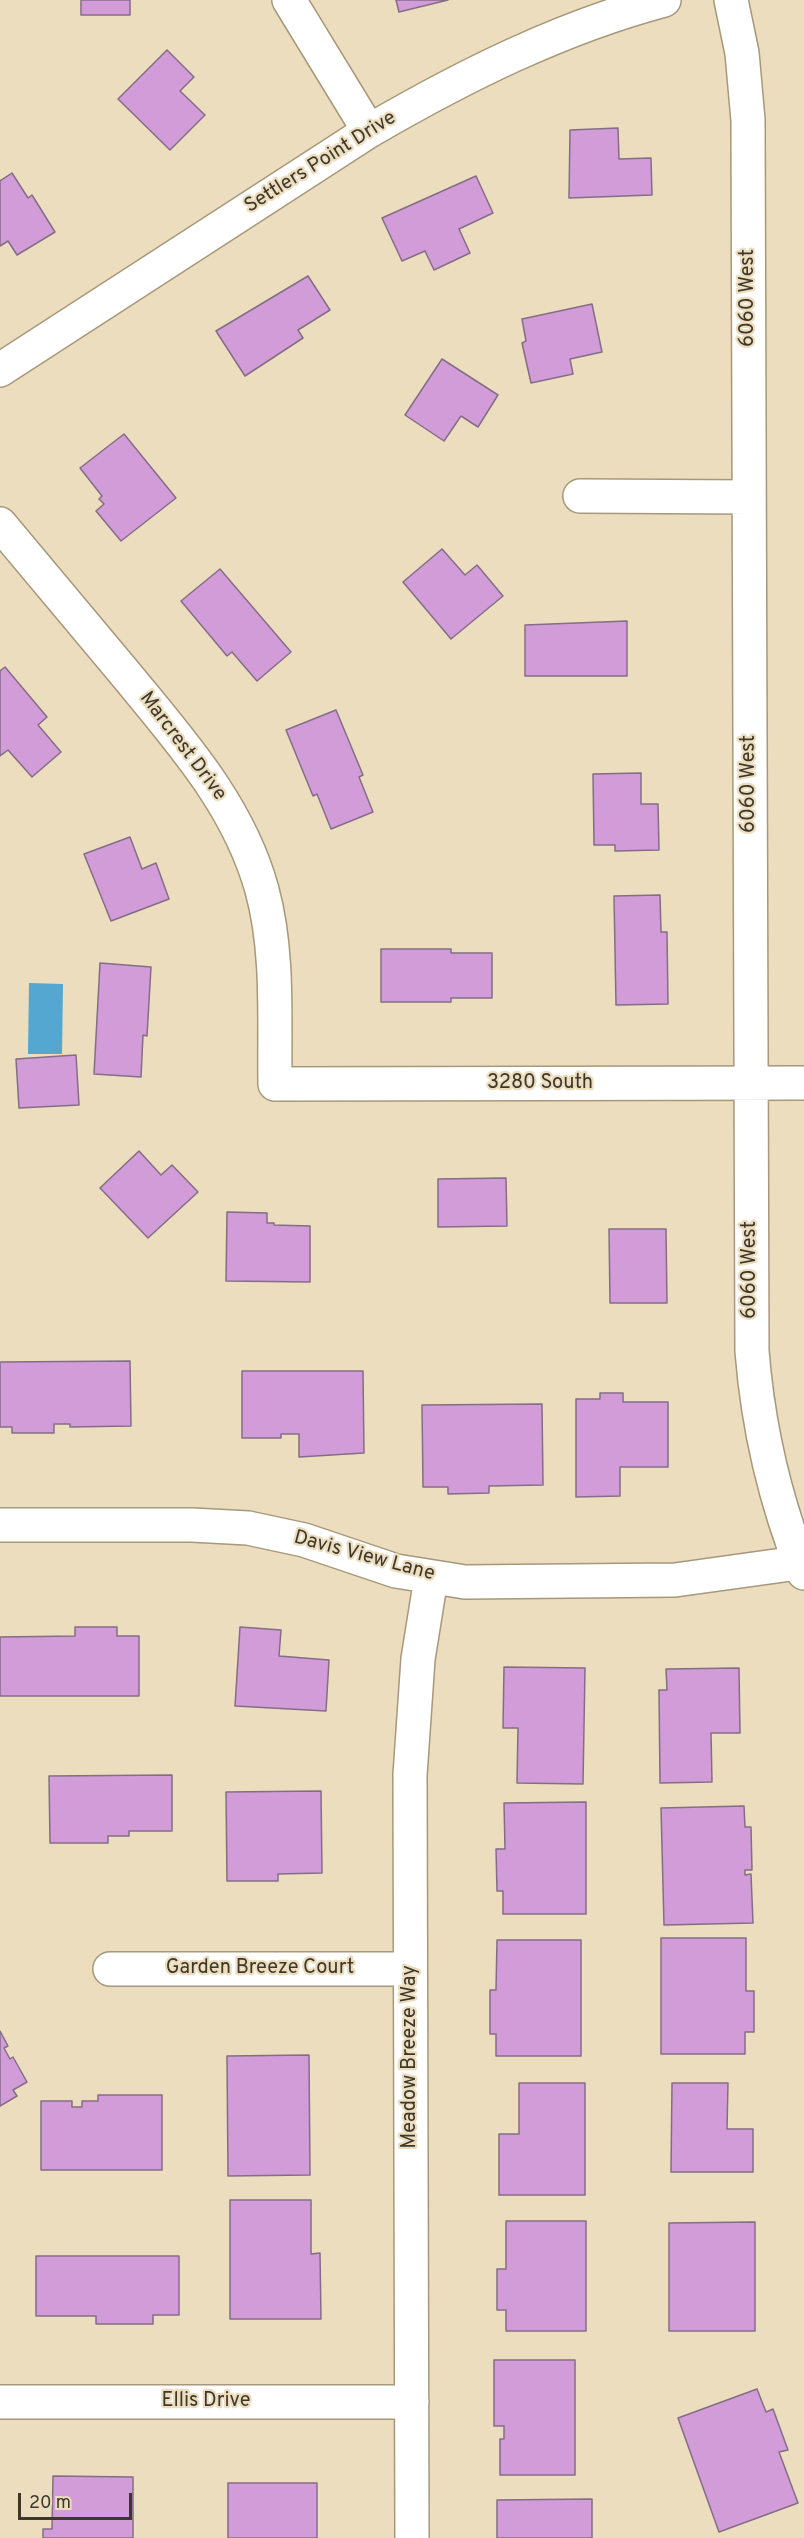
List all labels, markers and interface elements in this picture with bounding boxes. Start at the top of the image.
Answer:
street label: Settlers Point Drive [241,107,401,219]
street label: 6060 West [737,249,761,347]
street label: Marcrest Drive [133,688,231,806]
street label: 6060 West [738,735,762,833]
street label: 3280 South [487,1072,593,1096]
street label: 6060 West [739,1221,763,1319]
street label: Davis View Lane [291,1527,437,1587]
street label: Garden Breeze Court [166,1957,354,1981]
street label: Meadow Breeze Way [399,1965,423,2149]
street label: Ellis Drive [162,2390,250,2414]
scale bar [21,2481,135,2519]
text: 20 m [29,2492,71,2515]

